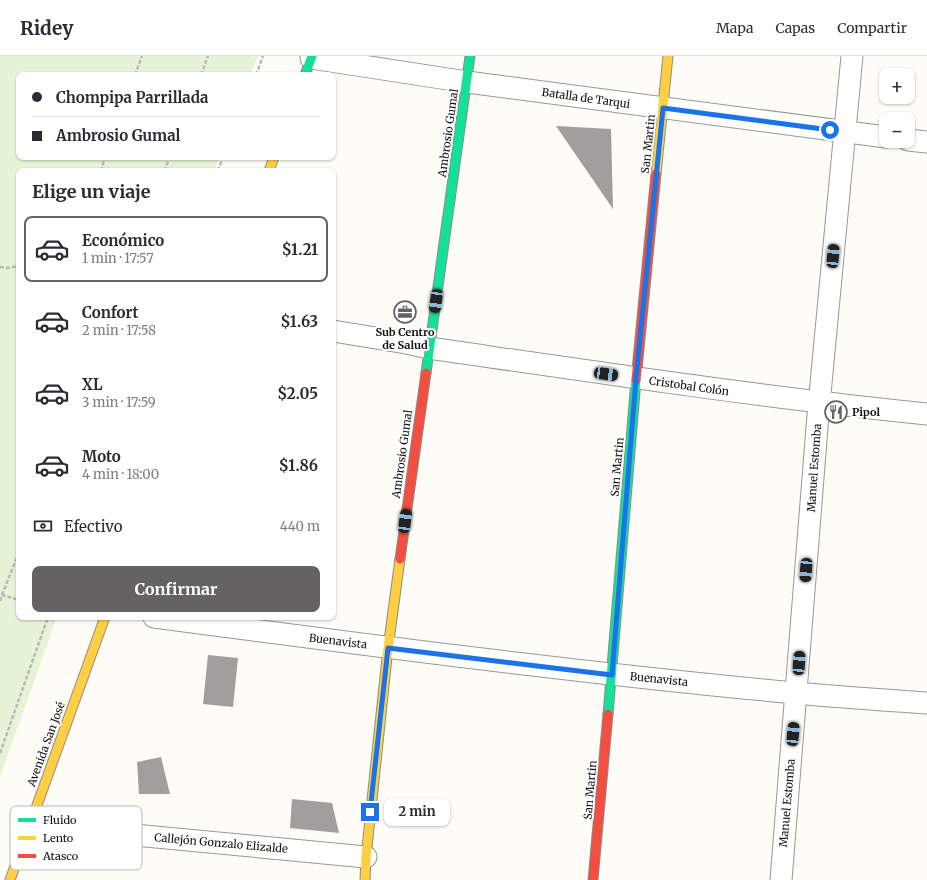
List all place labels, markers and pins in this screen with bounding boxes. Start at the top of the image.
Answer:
office icon: Sub Centro de Salud [392,299,418,325]
place label: Sub Centro de Salud [375,325,435,352]
restaurant icon: Pipol [823,399,849,425]
place label: Pipol [852,405,881,419]

